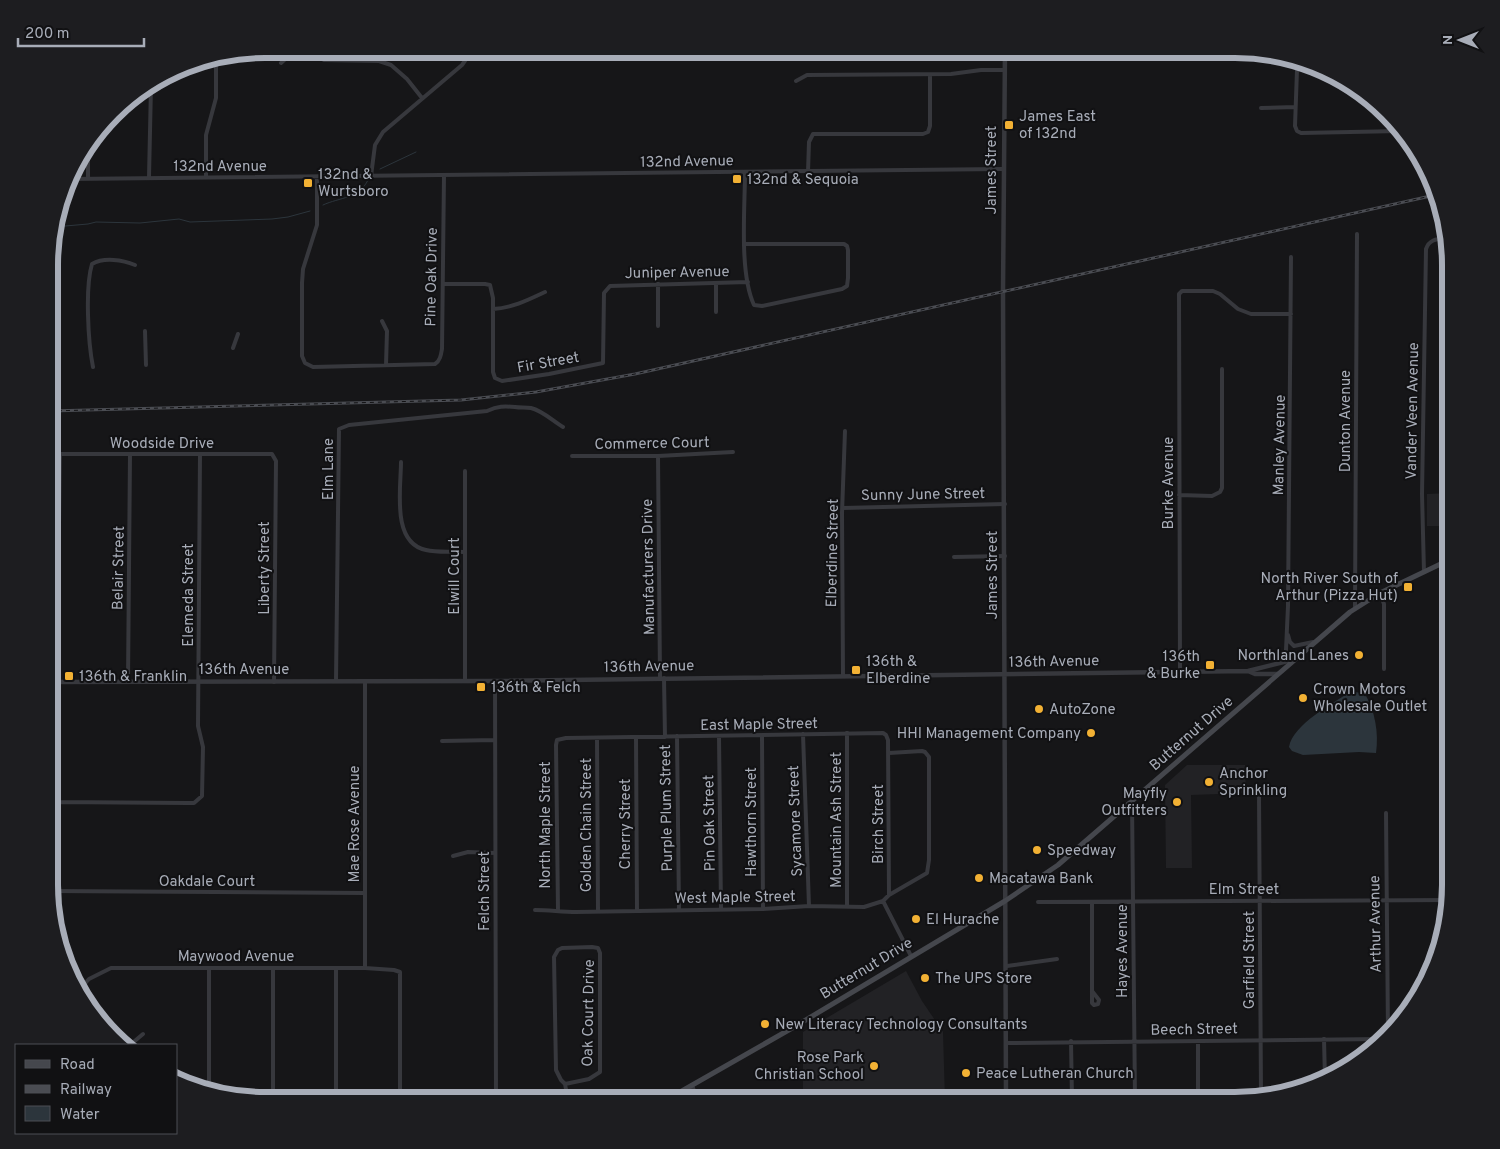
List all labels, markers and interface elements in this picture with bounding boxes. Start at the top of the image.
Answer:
scale bar [18,15,144,47]
north arrow [1435,15,1485,65]
text: 200 m [25,25,70,44]
text: N [1440,35,1457,45]
place label: James East of 132nd [1019,108,1096,144]
marker: James East of 132nd [1003,119,1015,131]
street label: James Street [983,126,1002,214]
street label: 132nd Avenue [640,152,734,173]
street label: 132nd Avenue [173,158,267,177]
place label: 132nd & Wurtsboro [318,166,389,202]
place label: 132nd & Sequoia [747,171,859,190]
marker: 132nd & Sequoia [731,173,743,185]
marker: 132nd & Wurtsboro [302,177,314,189]
street label: Pine Oak Drive [422,227,443,327]
street label: Juniper Avenue [624,263,730,284]
street label: Vander Veen Avenue [1403,342,1424,480]
street label: Fir Street [516,349,581,378]
street label: Dunton Avenue [1337,370,1356,472]
street label: Manley Avenue [1270,394,1291,496]
street label: Commerce Court [594,434,710,455]
street label: Woodside Drive [110,435,214,454]
street label: Burke Avenue [1160,437,1179,529]
street label: Elm Lane [320,438,339,500]
street label: Sunny June Street [861,485,985,506]
street label: Elberdine Street [823,498,844,608]
street label: Manufacturers Drive [639,499,660,635]
street label: Liberty Street [256,521,275,615]
street label: Belair Street [109,526,130,610]
street label: James Street [984,531,1003,619]
street label: Elwill Court [446,537,465,615]
street label: Elemeda Street [180,543,199,647]
place label: North River South of Arthur (Pizza Hut) [1261,570,1398,606]
marker: North River South of Arthur (Pizza Hut) [1402,581,1414,593]
place label: Northland Lanes [1237,647,1349,666]
place label: 136th & Burke [1147,648,1200,684]
marker: Northland Lanes [1353,649,1365,661]
street label: 136th Avenue [1009,652,1099,673]
place label: 136th & Elberdine [866,653,930,689]
street label: 136th Avenue [604,657,694,678]
marker: 136th & Burke [1204,659,1216,671]
street label: 136th Avenue [199,661,289,680]
marker: 136th & Elberdine [850,664,862,676]
place label: 136th & Franklin [79,668,187,687]
marker: 136th & Franklin [63,670,75,682]
place label: 136th & Felch [491,679,581,698]
marker: 136th & Felch [475,681,487,693]
place label: Crown Motors Wholesale Outlet [1313,681,1427,717]
marker: Crown Motors Wholesale Outlet [1297,692,1309,704]
street label: Butternut Drive [1146,693,1238,776]
place label: AutoZone [1049,701,1116,720]
marker: AutoZone [1033,703,1045,715]
street label: East Maple Street [700,715,818,736]
place label: HHI Management Company [897,725,1081,744]
marker: HHI Management Company [1085,727,1097,739]
street label: Purple Plum Street [657,744,678,872]
street label: Mountain Ash Street [828,752,847,888]
street label: Golden Chain Street [578,758,597,892]
street label: North Maple Street [537,761,556,889]
street label: Mae Rose Avenue [346,765,365,883]
street label: Sycamore Street [785,765,808,877]
place label: Anchor Sprinkling [1219,765,1287,801]
street label: Hawthorn Street [743,767,762,877]
street label: Pin Oak Street [700,775,721,871]
marker: Anchor Sprinkling [1203,776,1215,788]
street label: Cherry Street [617,778,636,870]
street label: Birch Street [870,784,889,864]
place label: Mayfly Outfitters [1101,785,1167,821]
marker: Mayfly Outfitters [1171,796,1183,808]
place label: Speedway [1047,842,1116,861]
marker: Speedway [1031,844,1043,856]
street label: Felch Street [476,851,495,931]
place label: Macatawa Bank [989,870,1093,889]
marker: Macatawa Bank [973,872,985,884]
street label: Oakdale Court [159,873,255,892]
street label: Arthur Avenue [1366,875,1387,973]
street label: Elm Street [1209,881,1279,900]
street label: West Maple Street [674,888,796,909]
street label: Hayes Avenue [1114,904,1133,998]
place label: El Hurache [926,911,999,930]
street label: Garfield Street [1241,911,1260,1009]
marker: El Hurache [910,913,922,925]
street label: Butternut Drive [817,934,917,1004]
street label: Maywood Avenue [178,948,294,967]
street label: Oak Court Drive [579,959,600,1067]
place label: The UPS Store [935,970,1032,989]
marker: The UPS Store [919,972,931,984]
place label: New Literacy Technology Consultants [775,1016,1028,1035]
marker: New Literacy Technology Consultants [759,1018,771,1030]
street label: Beech Street [1150,1020,1238,1041]
legend [15,1044,178,1134]
place label: Rose Park Christian School [754,1049,864,1085]
text: Road [60,1056,95,1075]
marker: Rose Park Christian School [868,1060,880,1072]
place label: Peace Lutheran Church [976,1065,1134,1084]
marker: Peace Lutheran Church [960,1067,972,1079]
text: Railway [60,1081,112,1100]
text: Water [60,1106,100,1125]

